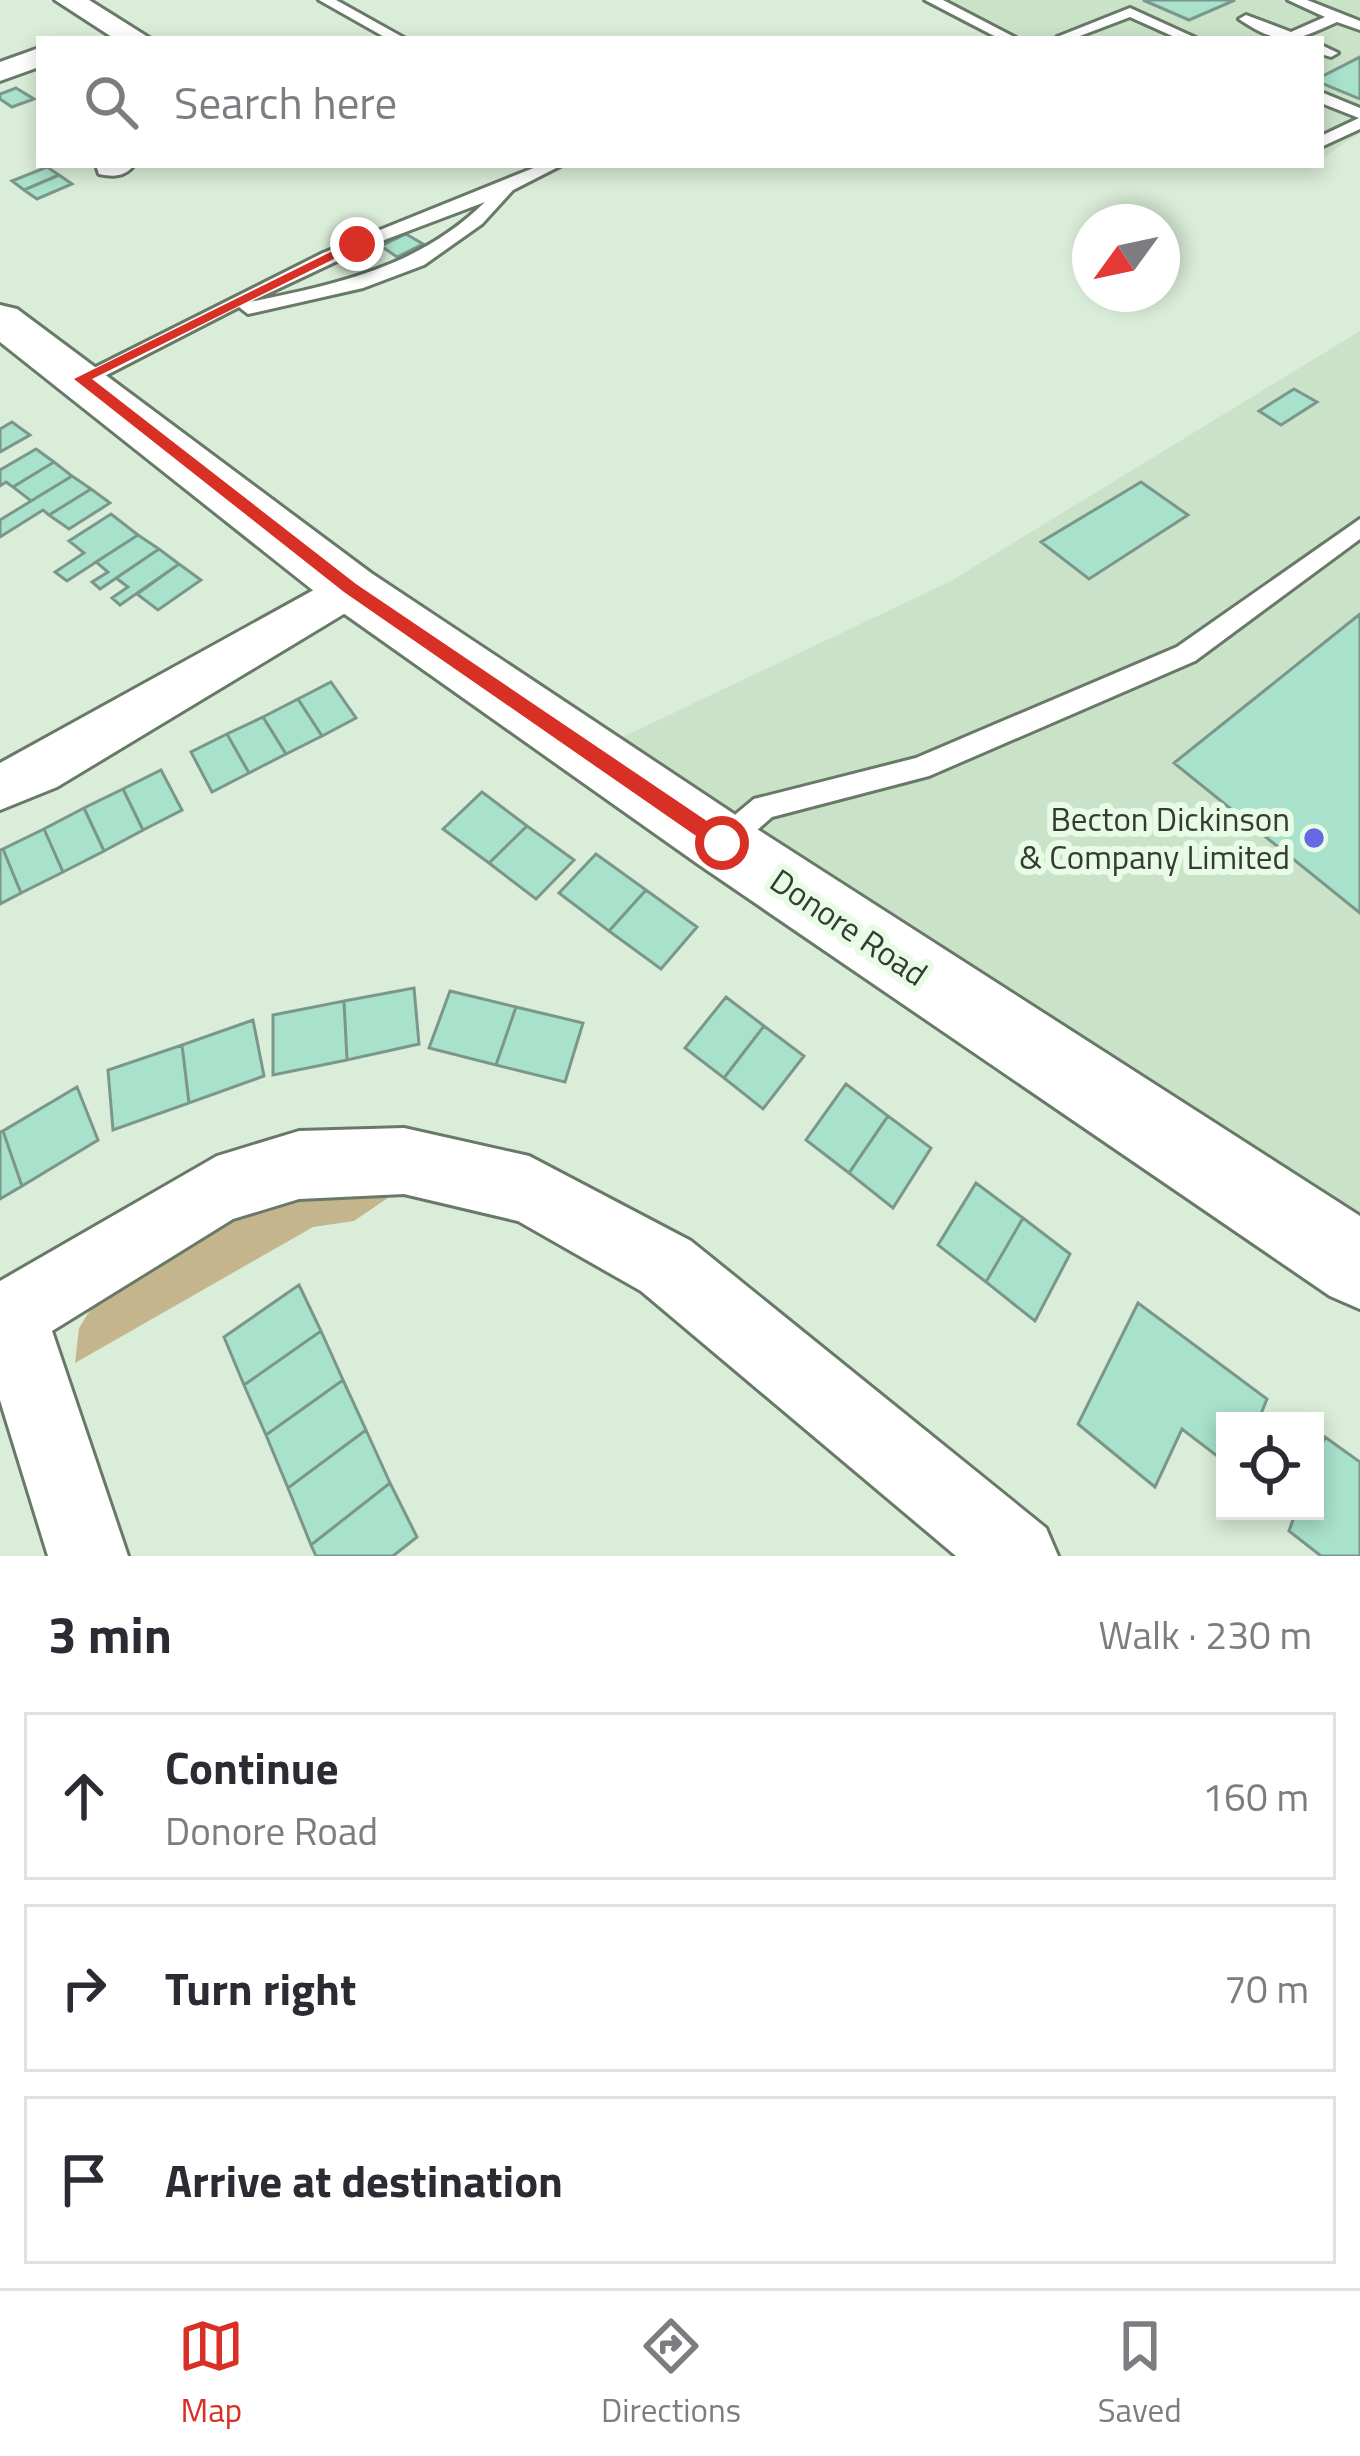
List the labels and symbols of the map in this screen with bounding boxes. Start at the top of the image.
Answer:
north arrow [1072,204,1180,312]
route end [330,217,384,271]
place label: Becton Dickinson & Company Limited [1019,794,1290,882]
route start [695,816,749,870]
marker: Becton Dickinson & Company Limited [1301,825,1327,851]
street label: Donore Road [760,856,938,998]

